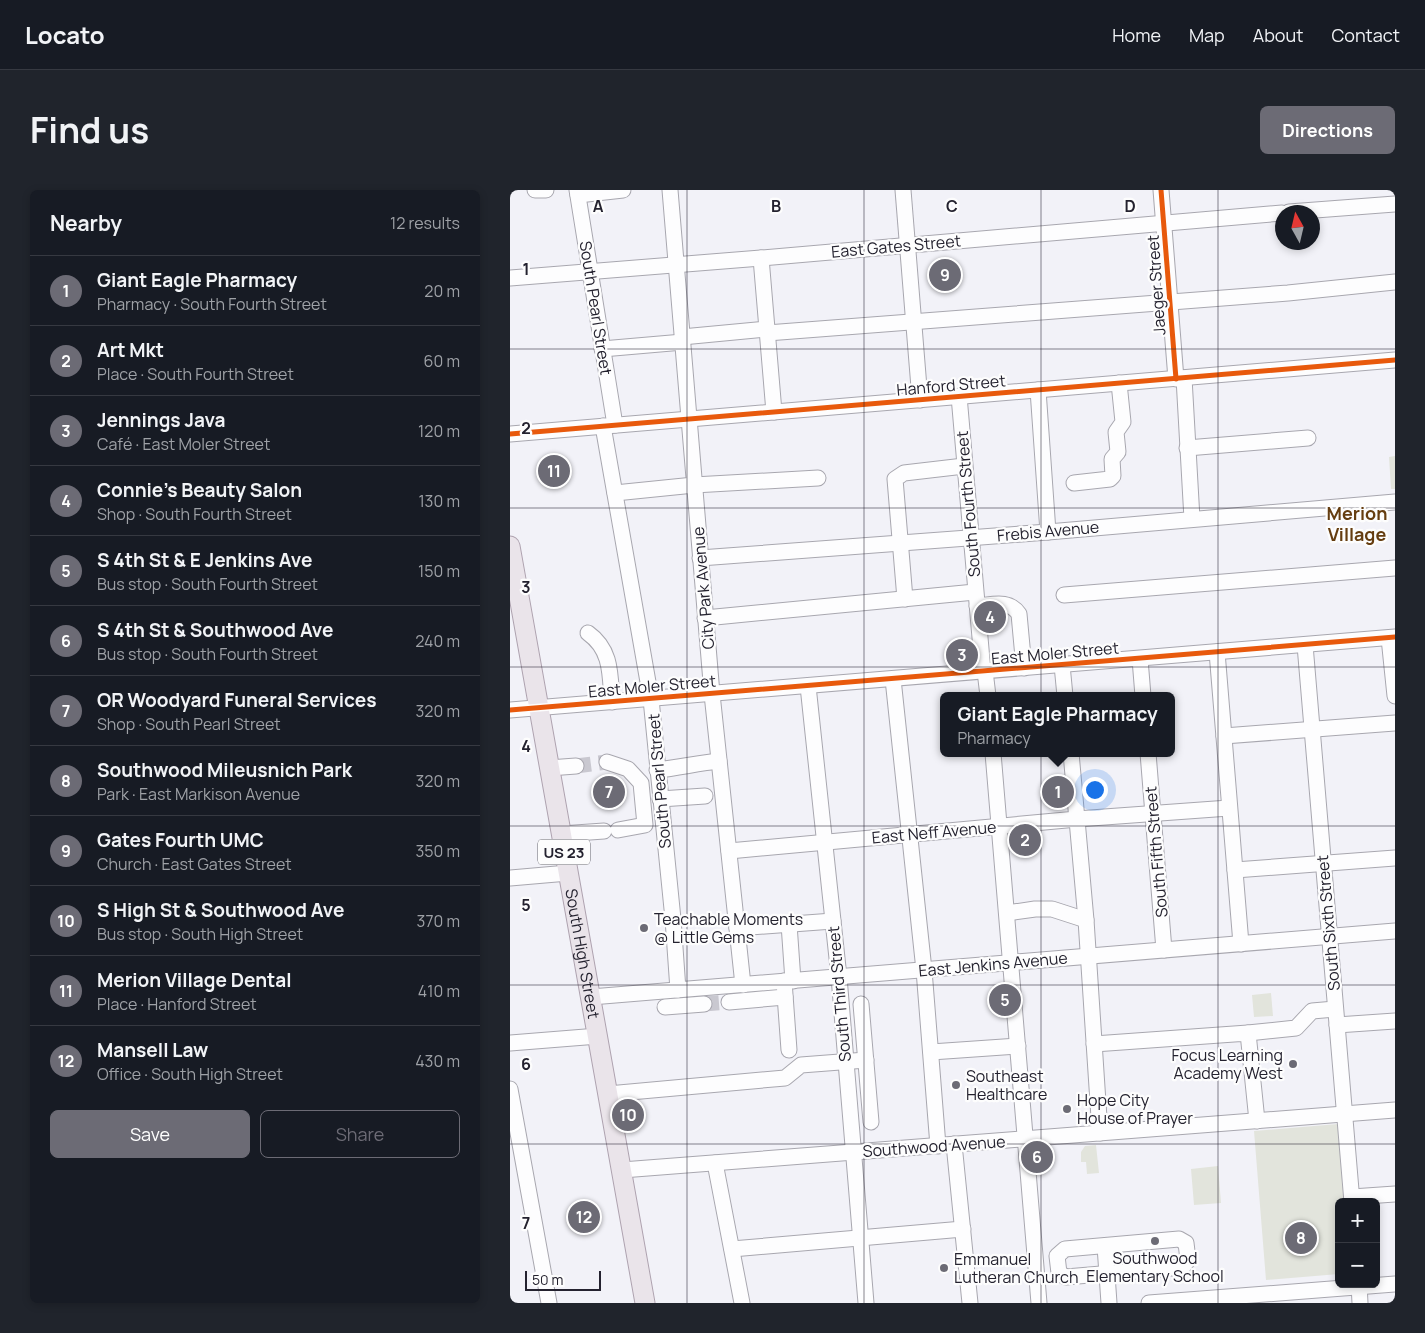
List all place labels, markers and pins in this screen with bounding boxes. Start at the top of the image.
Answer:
pin: 9 [929,256,961,294]
pin: 11 [538,452,570,490]
pin: 4 [974,598,1006,636]
pin: 3 [946,636,978,674]
pin: 7 [593,773,625,811]
pin: 1 [1042,773,1074,811]
pin: 2 [1009,821,1041,859]
place label: Teachable Moments @ Little Gems [654,908,803,948]
marker: Teachable Moments @ Little Gems [638,922,650,934]
pin: 5 [989,981,1021,1019]
place label: Focus Learning Academy West [1172,1044,1283,1084]
marker: Focus Learning Academy West [1287,1058,1299,1070]
place label: Southeast Healthcare [966,1065,1047,1105]
marker: Southeast Healthcare [950,1079,962,1091]
place label: Hope City House of Prayer [1077,1089,1193,1129]
pin: 10 [612,1096,644,1134]
marker: Hope City House of Prayer [1061,1103,1073,1115]
pin: 6 [1021,1138,1053,1176]
pin: 12 [568,1198,600,1236]
pin: 8 [1285,1219,1317,1257]
marker: Southwood Elementary School [1149,1235,1161,1247]
place label: Southwood Elementary School [1086,1247,1224,1287]
place label: Emmanuel Lutheran Church [954,1248,1078,1288]
marker: Emmanuel Lutheran Church [938,1262,950,1274]

